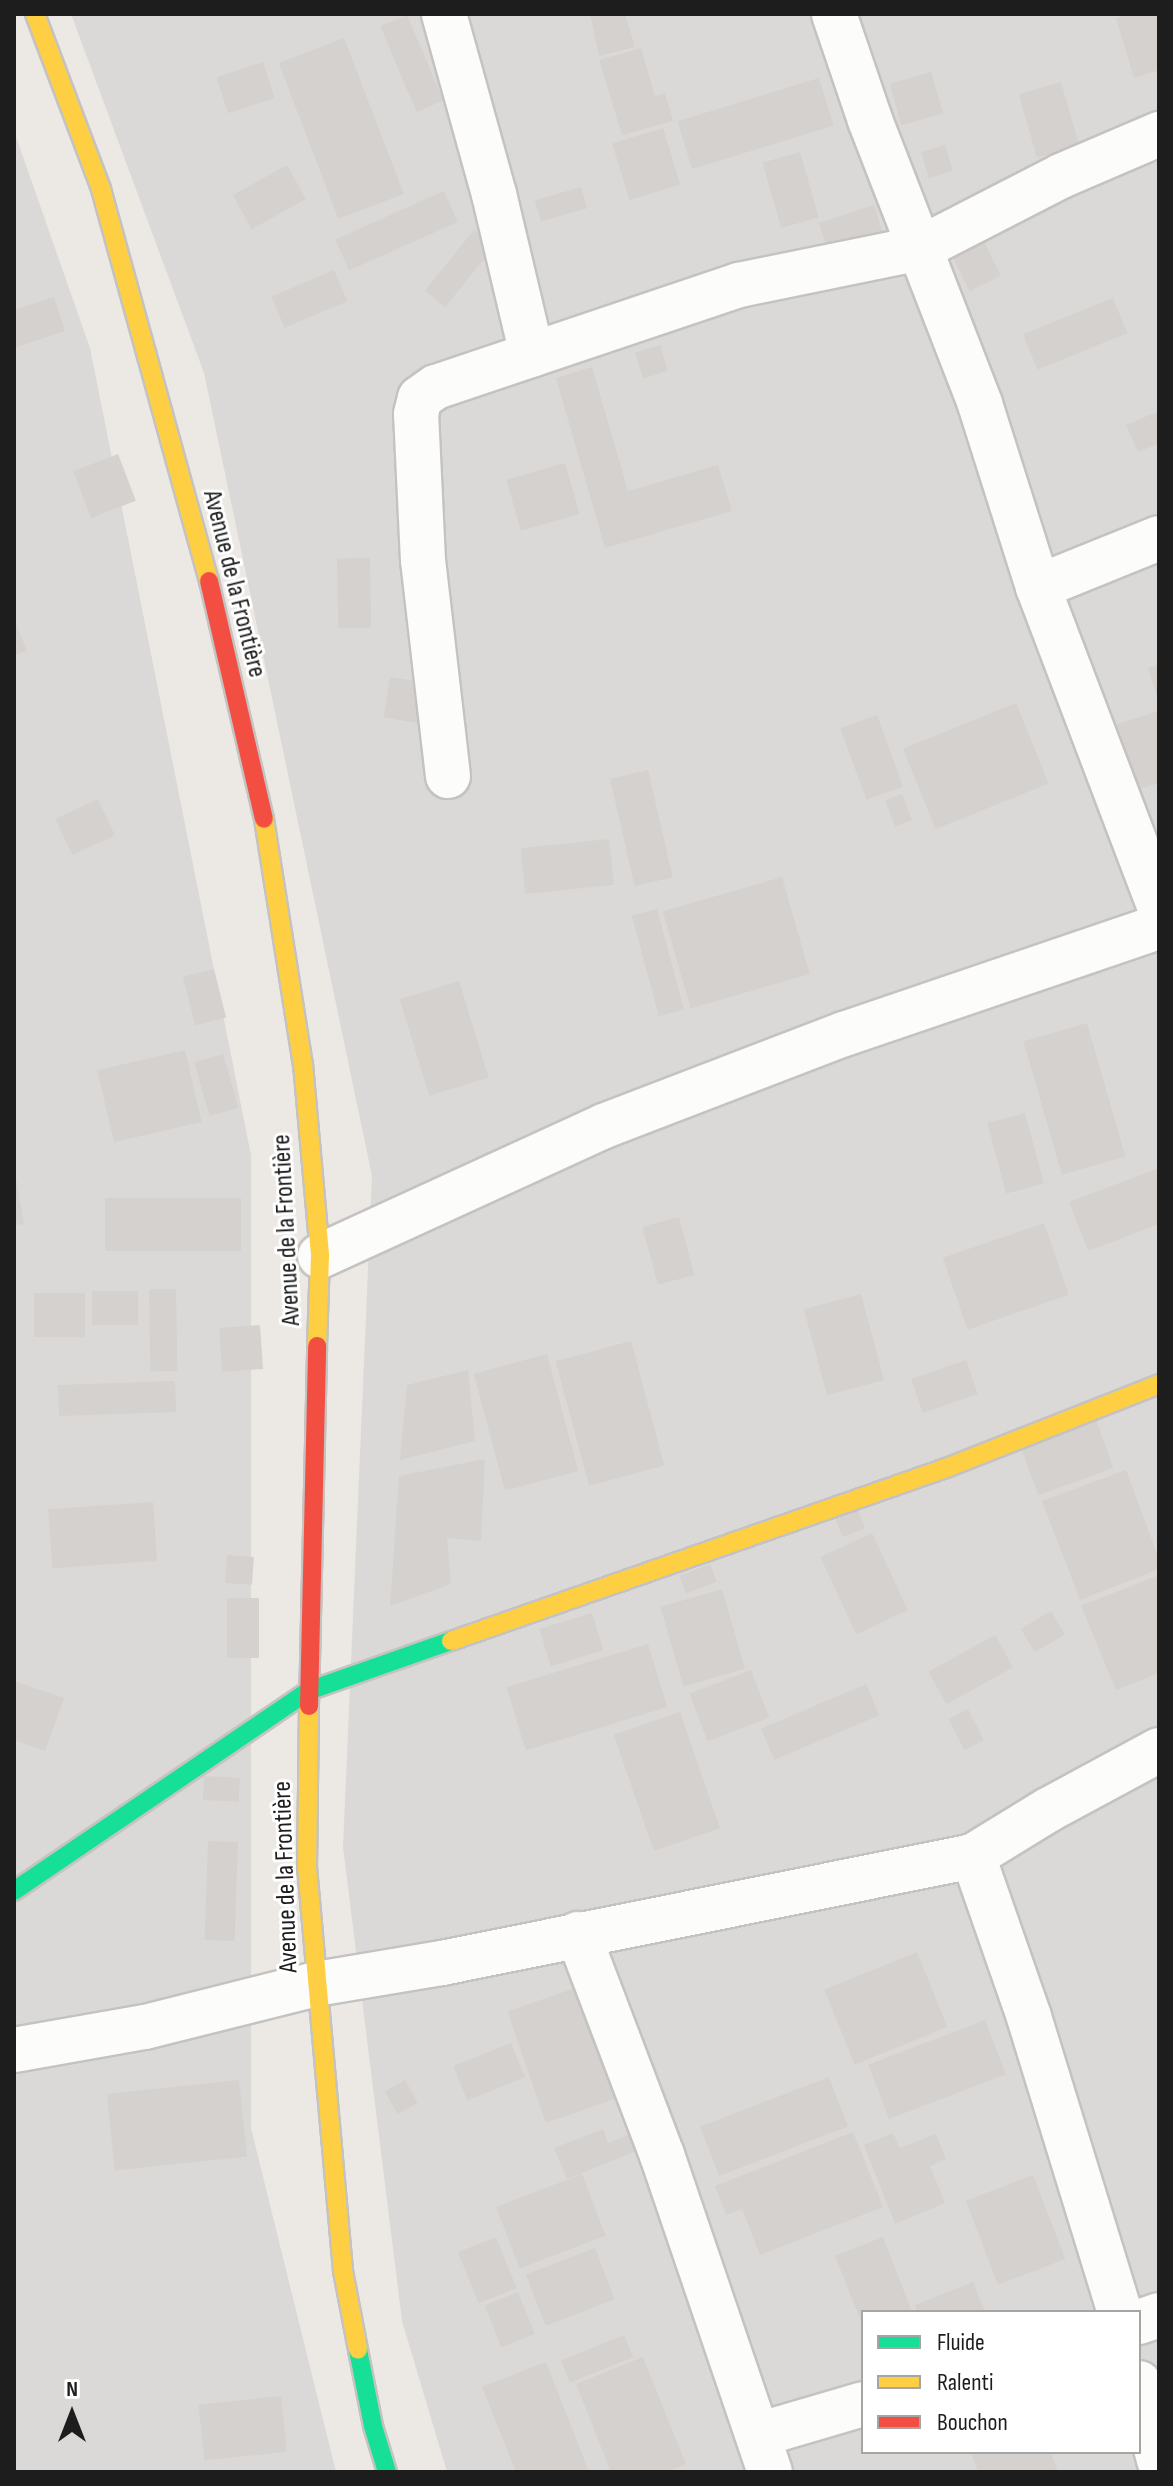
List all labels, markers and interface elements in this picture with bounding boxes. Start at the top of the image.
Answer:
street label: Avenue de la Frontière [196,487,272,681]
street label: Avenue de la Frontière [266,1133,308,1327]
street label: Avenue de la Frontière [267,1781,305,1973]
legend [861,2310,1141,2454]
text: Fluide [937,2328,985,2357]
text: Ralenti [937,2368,993,2397]
north arrow [32,2374,112,2454]
text: N [66,2376,78,2403]
text: Bouchon [937,2408,1008,2437]

